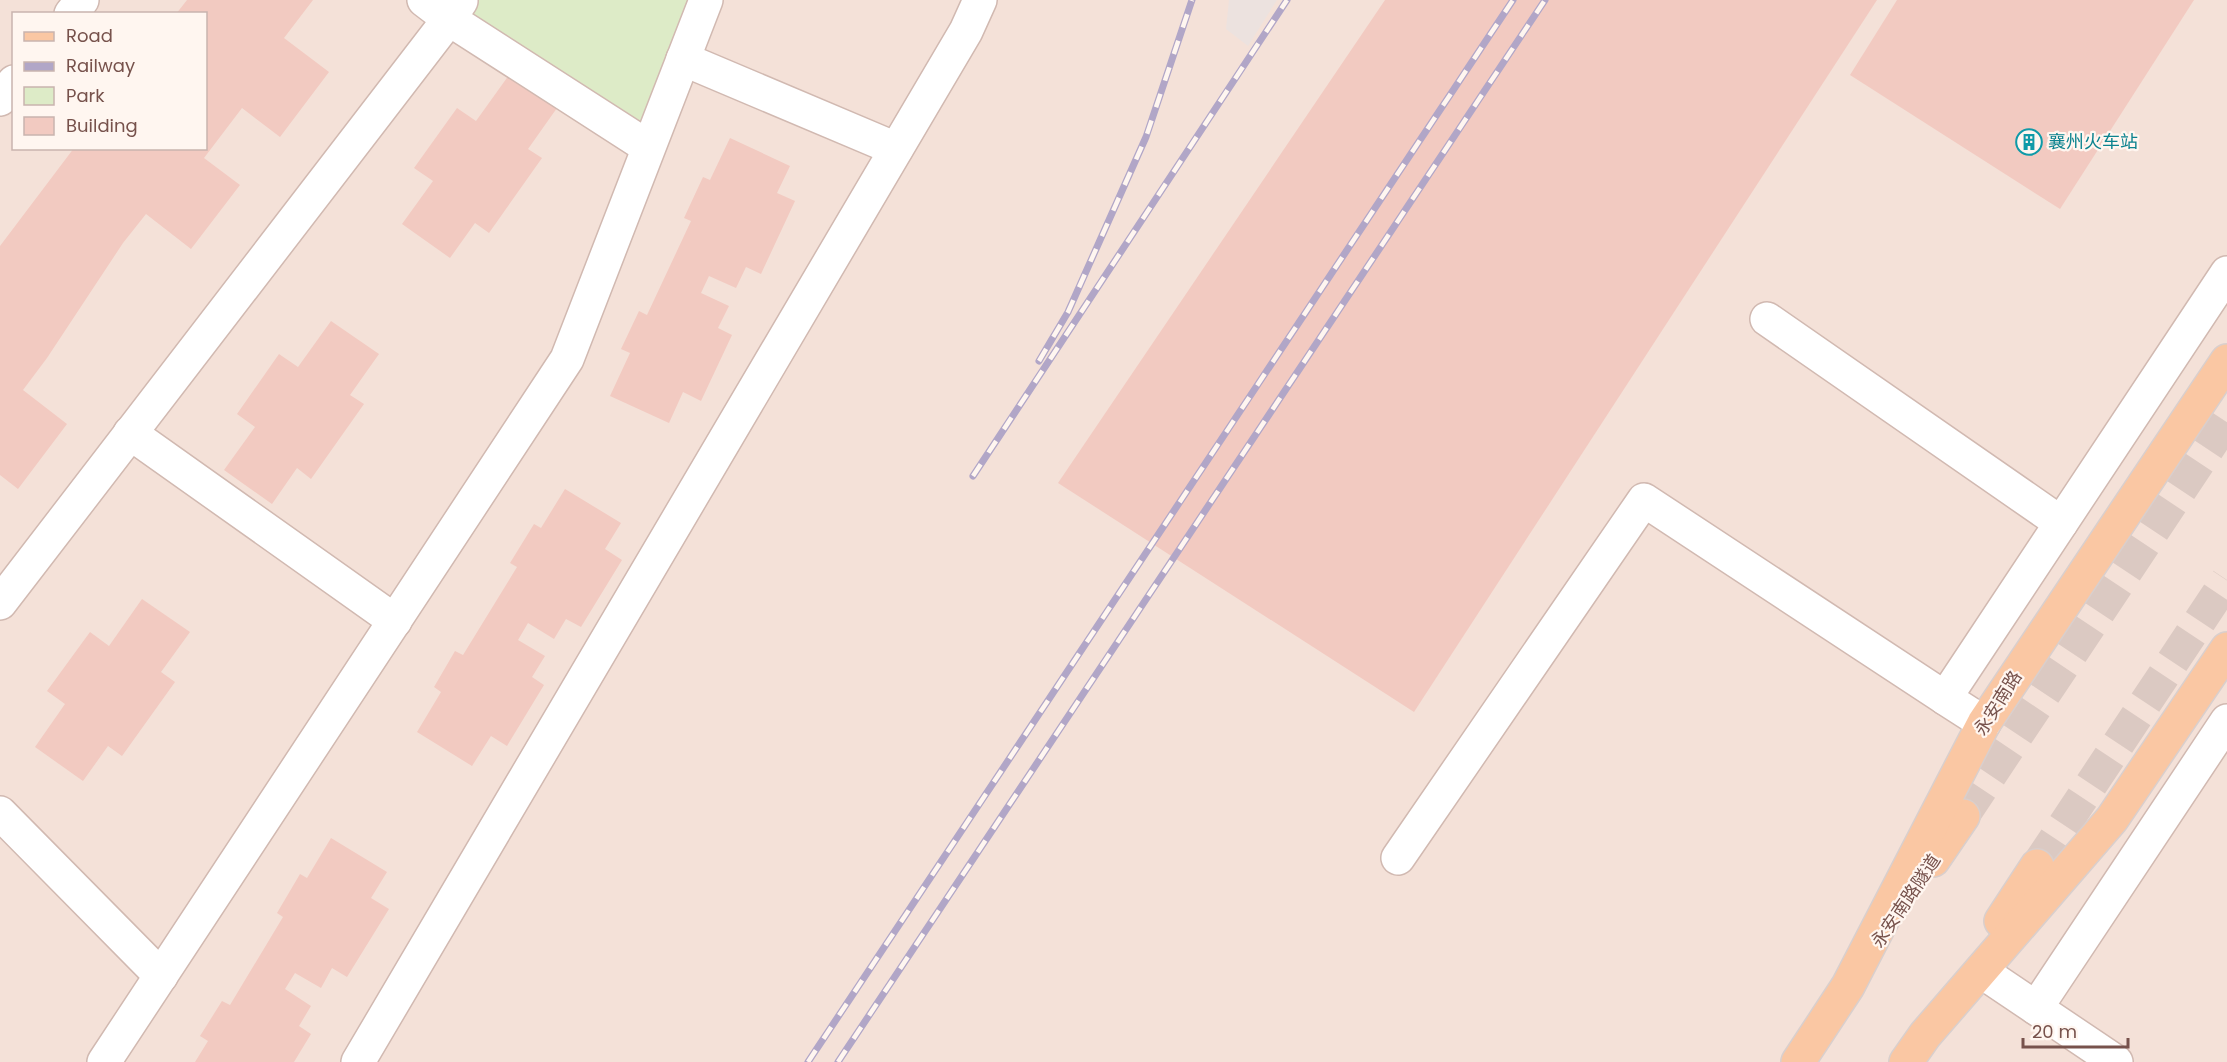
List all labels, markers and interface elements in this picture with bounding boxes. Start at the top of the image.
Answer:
legend [12,12,207,150]
text: Road [66,23,113,48]
text: Railway [66,53,135,78]
text: Park [66,83,105,108]
text: Building [66,113,138,138]
building icon: 襄州火车站 [2014,127,2044,157]
place label: 襄州火车站 [2048,129,2138,154]
street label: 永安南路 [1968,666,2027,740]
street label: 永安南路隧道 [1865,849,1946,952]
scale bar [2023,1011,2128,1049]
text: 20 m [2032,1019,2077,1044]

